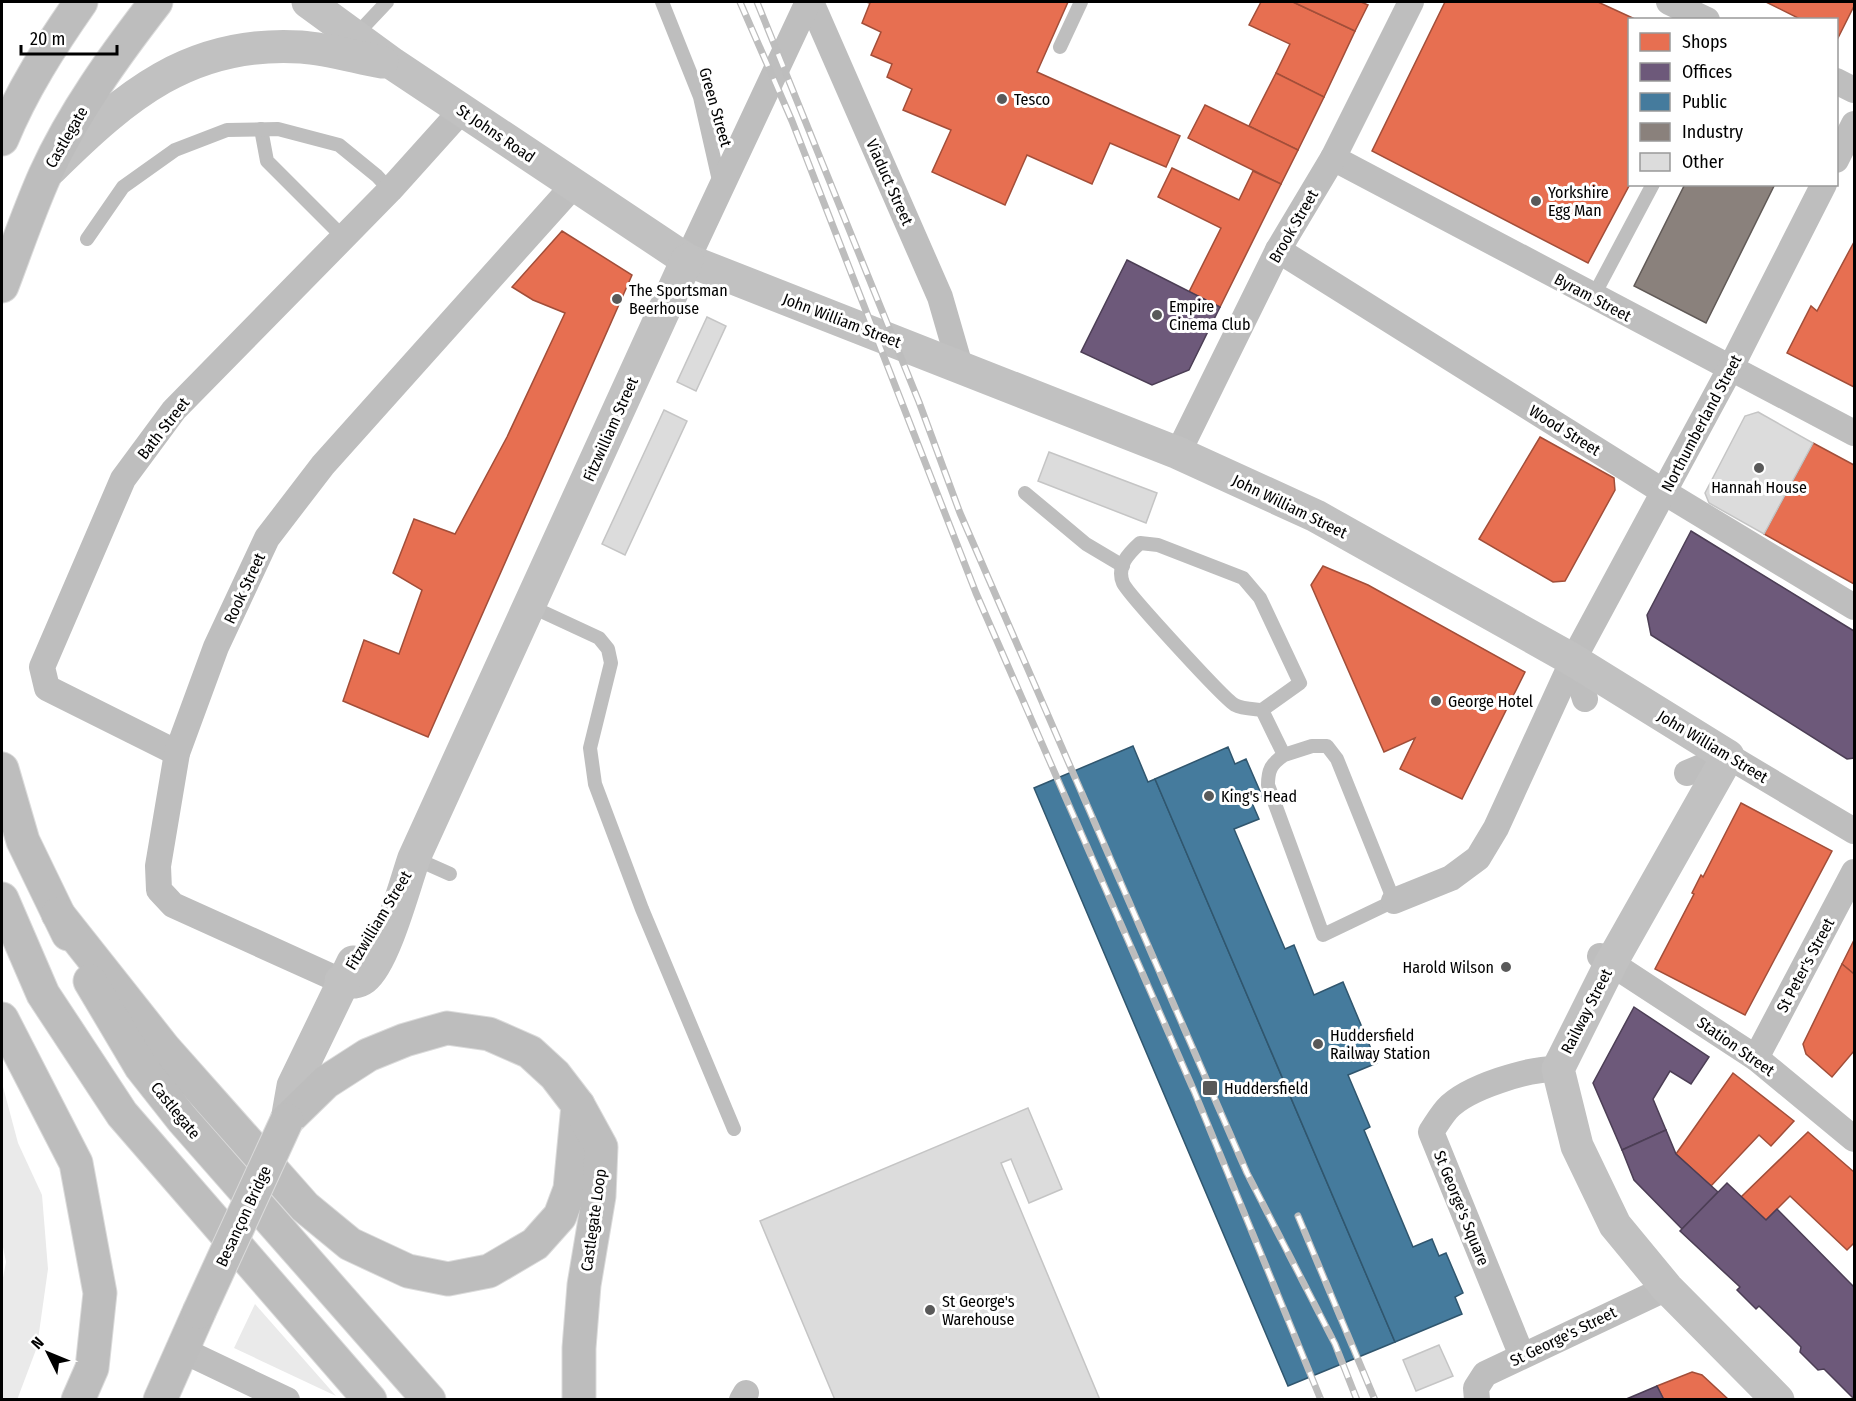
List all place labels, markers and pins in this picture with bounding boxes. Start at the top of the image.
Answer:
place label: Tesco [1014,90,1050,109]
marker: Tesco [995,92,1009,106]
place label: Yorkshire Egg Man [1548,183,1609,220]
marker: Yorkshire Egg Man [1529,194,1543,208]
place label: The Sportsman Beerhouse [629,281,728,318]
marker: The Sportsman Beerhouse [610,292,624,306]
place label: Empire Cinema Club [1169,297,1250,334]
marker: Empire Cinema Club [1150,308,1164,322]
marker: Hannah House [1752,461,1766,475]
place label: Hannah House [1711,478,1807,497]
place label: George Hotel [1448,692,1533,711]
marker: George Hotel [1429,694,1443,708]
place label: King's Head [1221,787,1297,806]
marker: King's Head [1202,789,1216,803]
place label: Harold Wilson [1403,958,1494,977]
marker: Harold Wilson [1499,960,1513,974]
place label: Huddersfield Railway Station [1330,1026,1430,1063]
marker: Huddersfield Railway Station [1311,1037,1325,1051]
marker: Huddersfield [1201,1079,1219,1097]
place label: Huddersfield [1224,1079,1308,1098]
place label: St George's Warehouse [942,1292,1015,1329]
marker: St George's Warehouse [923,1303,937,1317]

